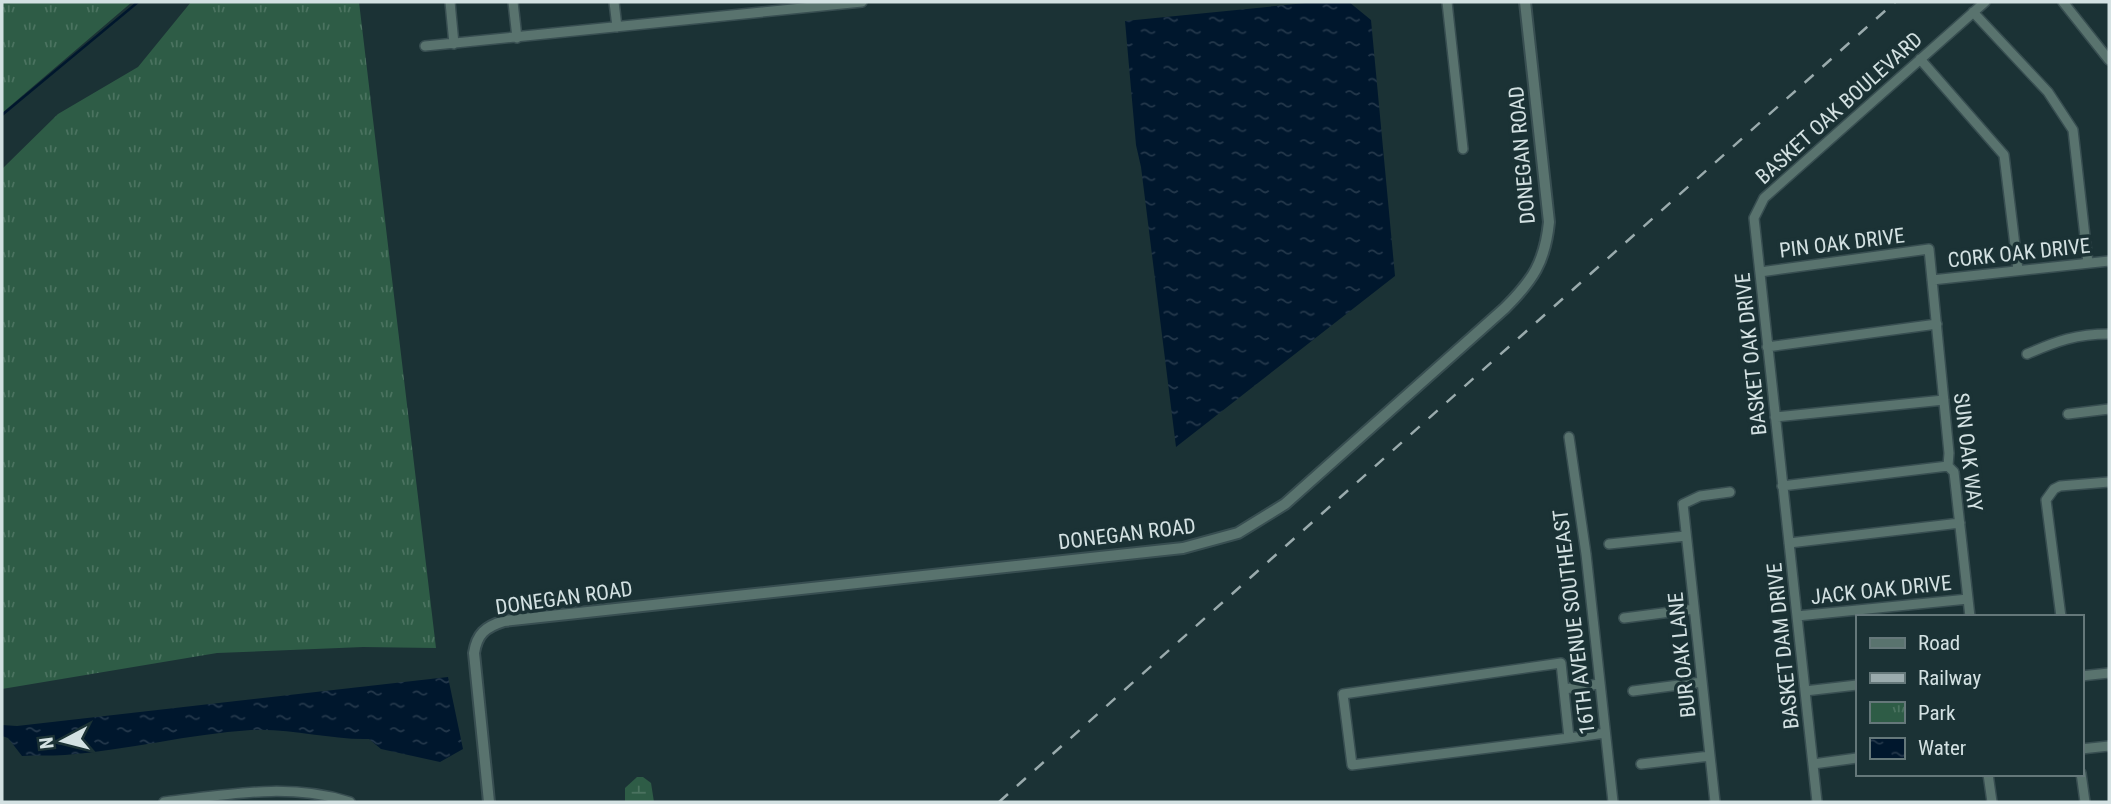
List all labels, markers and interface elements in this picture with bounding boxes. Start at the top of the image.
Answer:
street label: BASKET OAK BOULEVARD [1751,27,1927,189]
street label: DONEGAN ROAD [1504,85,1540,225]
street label: PIN OAK DRIVE [1778,223,1906,263]
street label: CORK OAK DRIVE [1946,234,2092,272]
street label: BASKET OAK DRIVE [1731,272,1771,436]
street label: SUN OAK WAY [1949,391,1987,513]
street label: 16TH AVENUE SOUTHEAST [1548,508,1600,736]
street label: DONEGAN ROAD [1057,514,1197,554]
street label: BASKET DAM DRIVE [1762,562,1804,730]
street label: JACK OAK DRIVE [1809,571,1953,609]
street label: DONEGAN ROAD [494,577,634,619]
street label: BUR OAK LANE [1663,591,1701,719]
legend [1856,615,2083,776]
text: Road [1918,631,1960,655]
text: Railway [1918,666,1981,690]
text: Park [1918,701,1956,725]
north arrow [28,706,98,776]
text: N [34,736,59,750]
text: Water [1918,736,1966,760]

